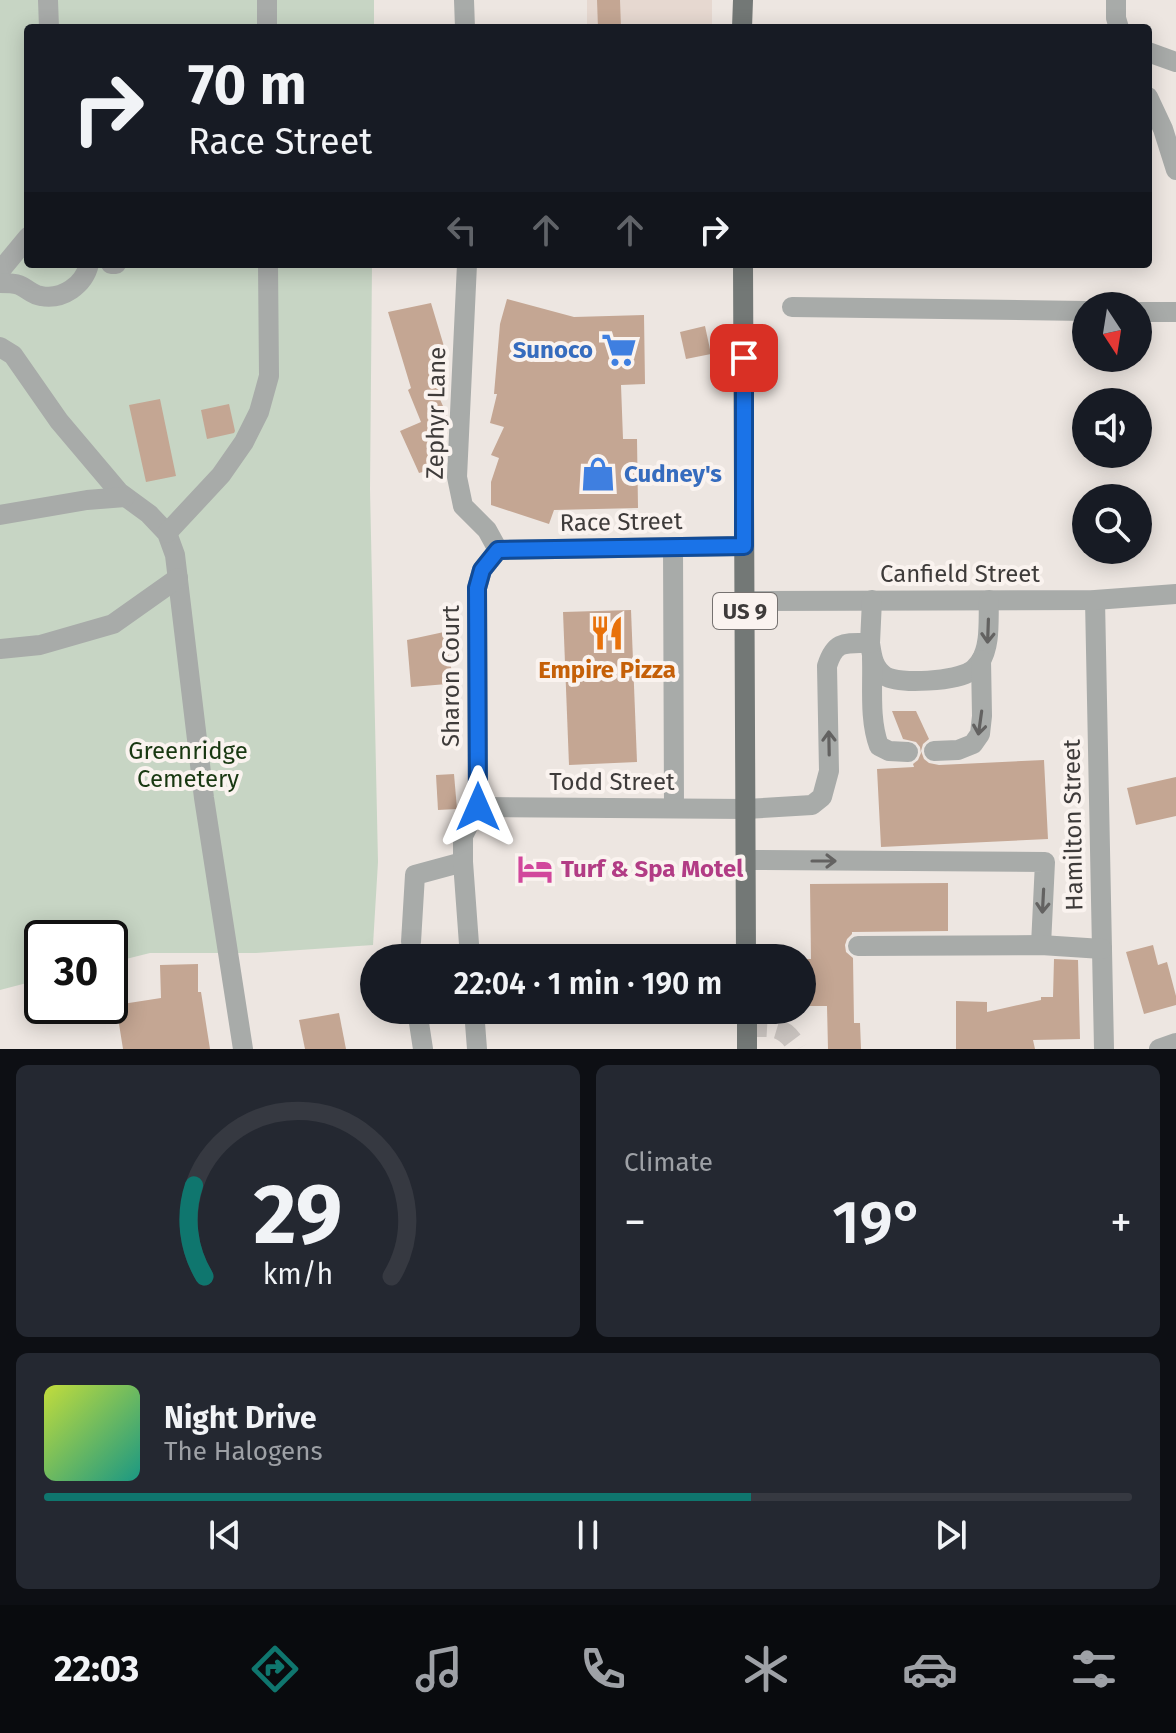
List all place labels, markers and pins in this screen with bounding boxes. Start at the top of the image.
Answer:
pin [710,324,778,392]
supermarket icon: Sunoco [600,331,638,369]
place label: Sunoco [513,336,593,364]
shop icon: Cudney's [579,455,617,493]
place label: Cudney's [624,460,722,488]
restaurant icon: Empire Pizza [588,614,626,652]
place label: Empire Pizza [538,656,676,684]
hotel icon: Turf & Spa Motel [516,850,554,888]
place label: Turf & Spa Motel [561,855,744,883]

